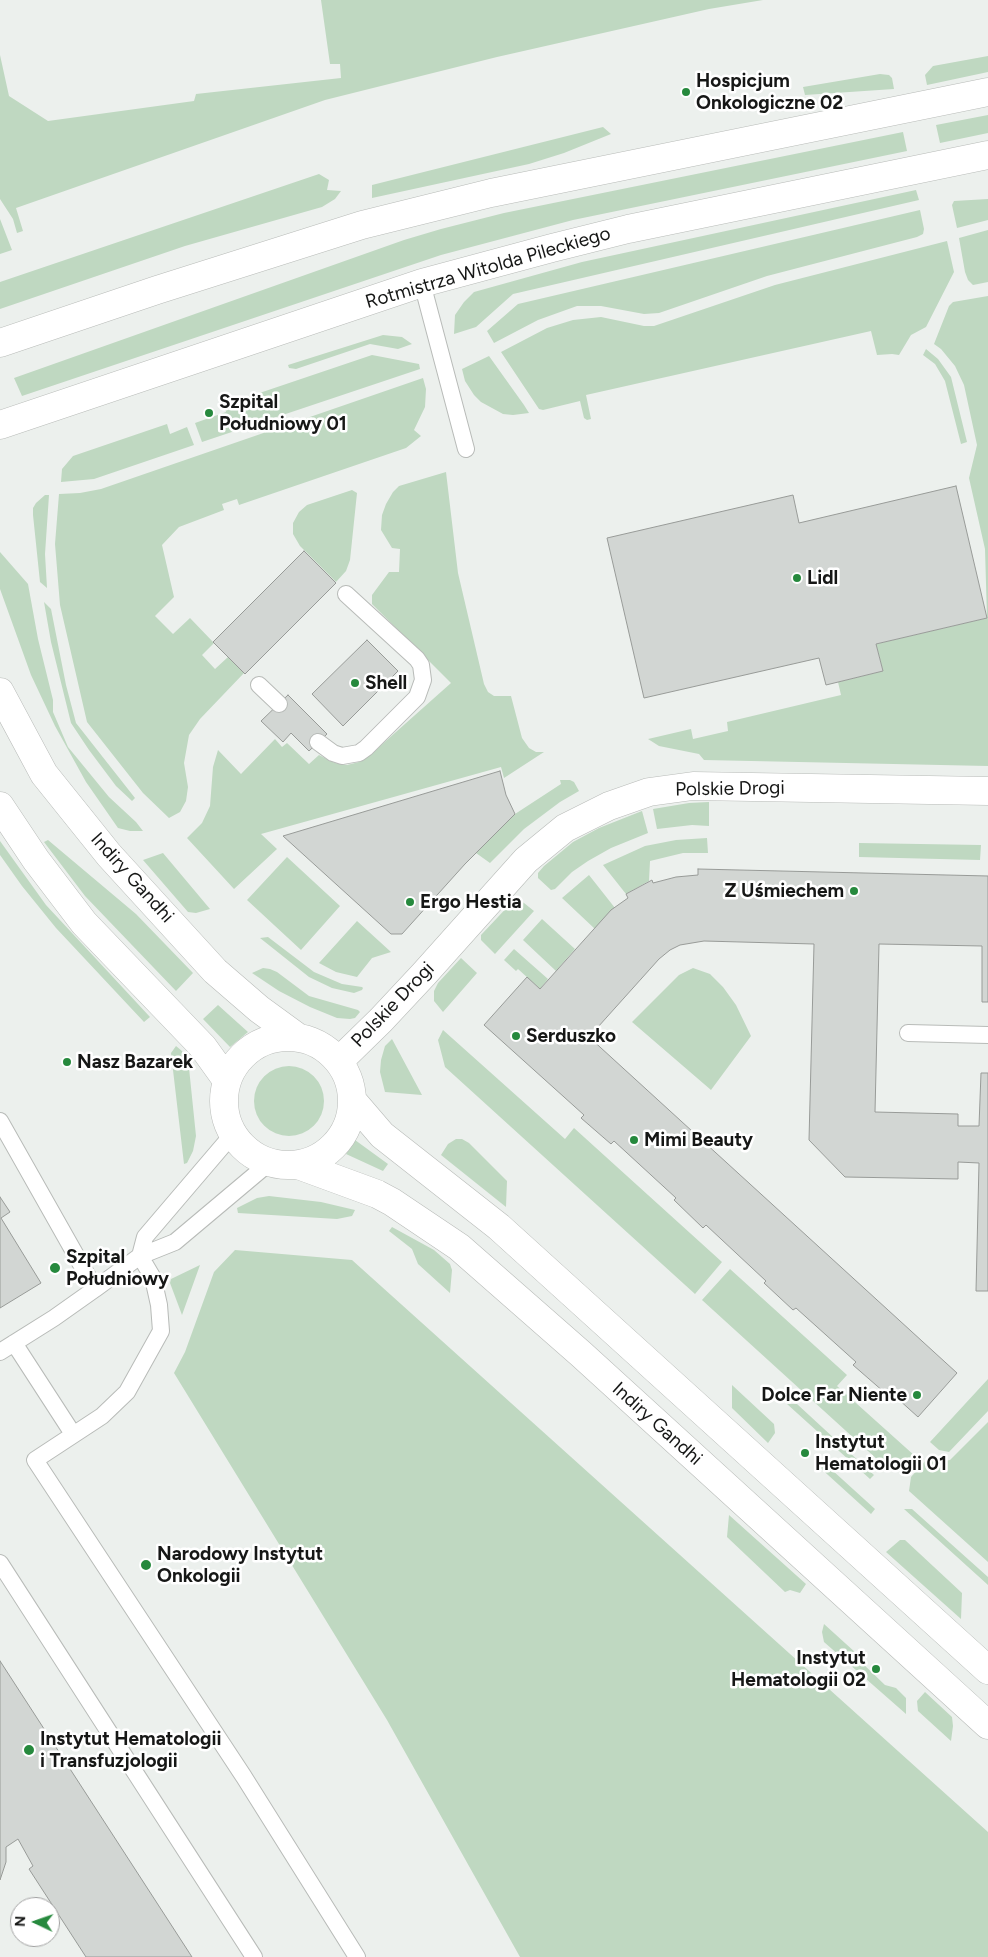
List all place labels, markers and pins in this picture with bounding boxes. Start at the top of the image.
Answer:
place label: Hospicjum Onkologiczne 02 [696,70,843,114]
marker: Hospicjum Onkologiczne 02 [680,86,692,98]
place label: Szpital Południowy 01 [219,391,347,435]
marker: Szpital Południowy 01 [203,407,215,419]
place label: Lidl [807,567,838,589]
marker: Lidl [791,572,803,584]
place label: Shell [365,672,407,694]
marker: Shell [349,677,361,689]
place label: Z Uśmiechem [725,880,844,902]
marker: Z Uśmiechem [848,885,860,897]
place label: Ergo Hestia [420,891,522,913]
marker: Ergo Hestia [404,896,416,908]
place label: Serduszko [526,1025,616,1047]
marker: Serduszko [510,1030,522,1042]
place label: Nasz Bazarek [77,1051,193,1073]
marker: Nasz Bazarek [61,1056,73,1068]
place label: Mimi Beauty [644,1129,753,1151]
marker: Mimi Beauty [628,1134,640,1146]
place label: Szpital Południowy [66,1246,169,1290]
marker: Szpital Południowy [48,1261,62,1275]
place label: Dolce Far Niente [761,1384,907,1406]
marker: Dolce Far Niente [911,1389,923,1401]
place label: Instytut Hematologii 01 [815,1431,947,1475]
marker: Instytut Hematologii 01 [799,1447,811,1459]
place label: Narodowy Instytut Onkologii [157,1543,323,1587]
marker: Narodowy Instytut Onkologii [139,1558,153,1572]
place label: Instytut Hematologii 02 [731,1647,866,1691]
marker: Instytut Hematologii 02 [870,1663,882,1675]
place label: Instytut Hematologii i Transfuzjologii [40,1728,221,1772]
marker: Instytut Hematologii i Transfuzjologii [22,1743,36,1757]

